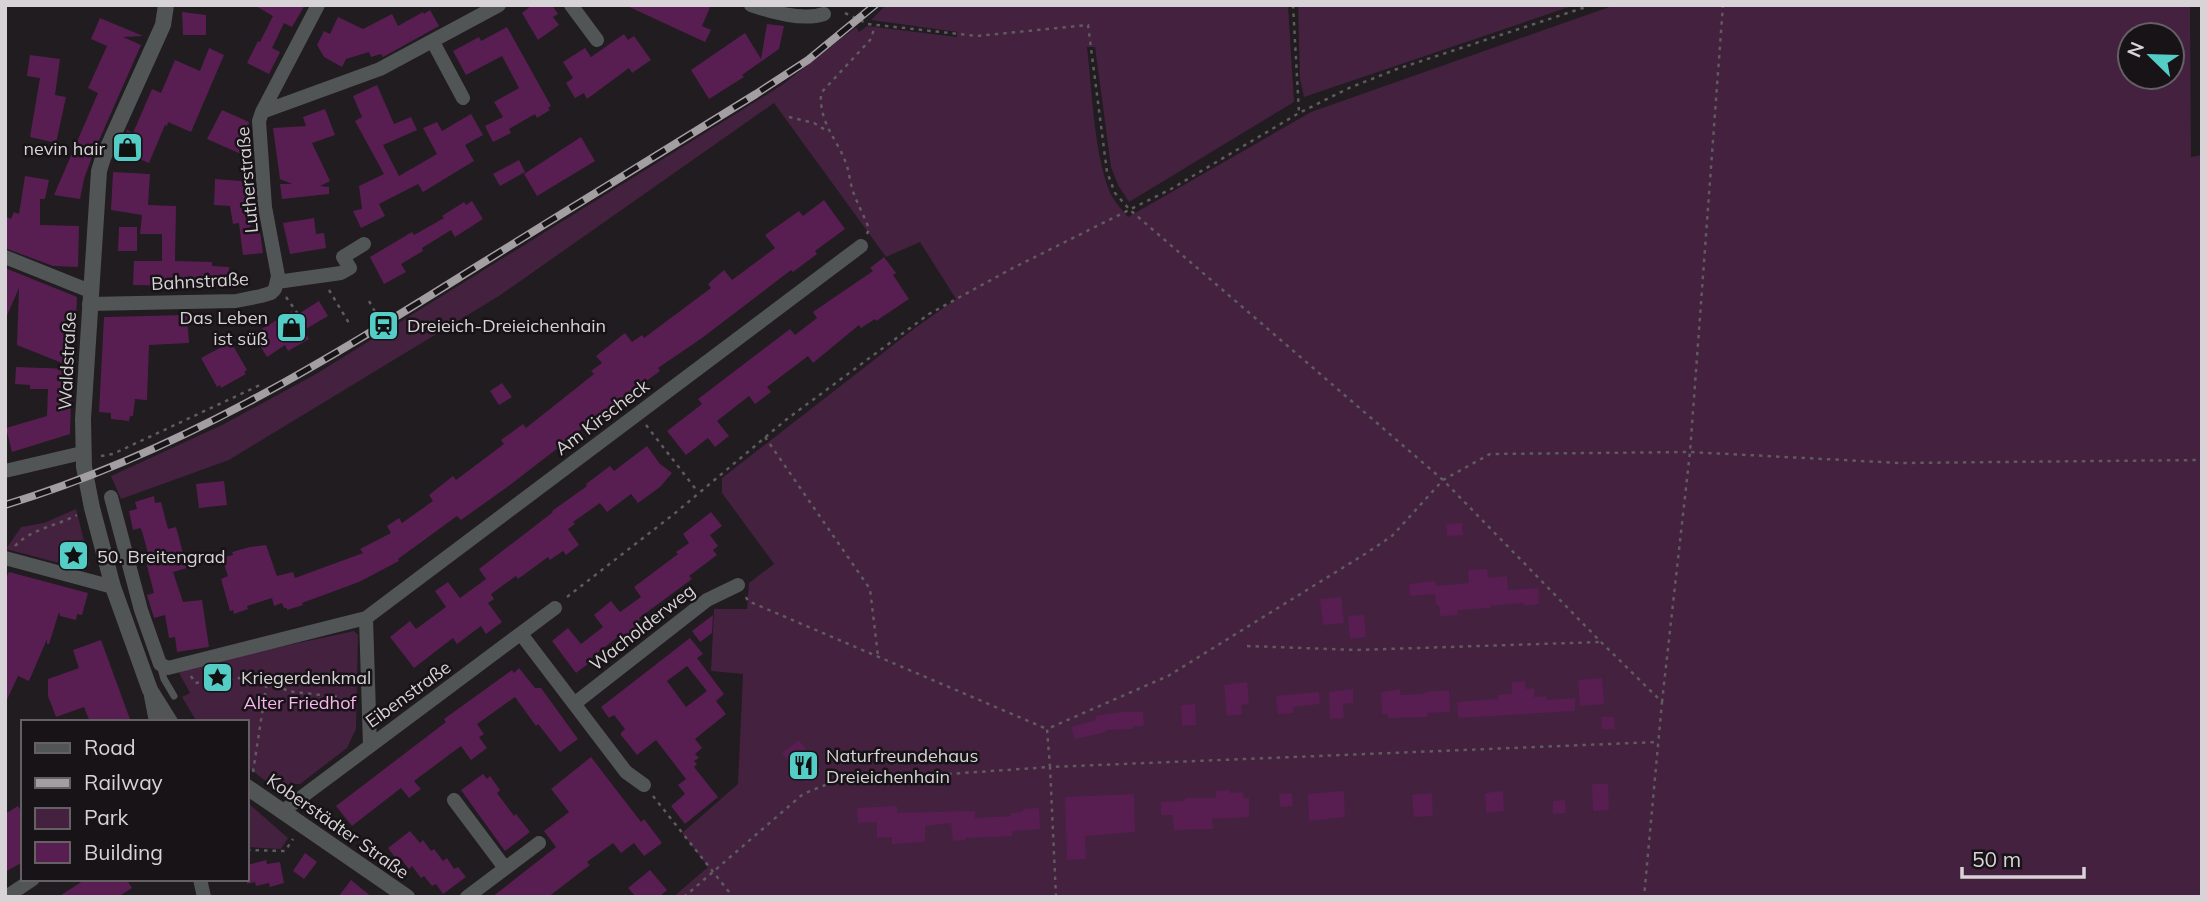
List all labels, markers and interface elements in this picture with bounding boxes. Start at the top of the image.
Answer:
north arrow [2116,21,2186,91]
text: N [2122,38,2149,61]
street label: Lutherstraße [231,126,263,234]
shop icon: nevin hair [111,131,145,165]
place label: nevin hair [24,137,105,160]
street label: Bahnstraße [151,267,249,295]
place label: Das Leben ist süß [179,306,268,350]
station icon: Dreieich-Dreieichenhain [367,308,401,342]
shop icon: Das Leben ist süß [274,310,308,344]
street label: Waldstraße [53,311,81,411]
place label: Dreieich-Dreieichenhain [407,314,606,337]
street label: Am Kirscheck [550,374,654,460]
place icon: 50. Breitengrad [57,539,91,573]
place label: 50. Breitengrad [97,545,226,568]
street label: Wacholderweg [585,579,699,675]
street label: Eibenstraße [361,655,455,733]
place icon: Kriegerdenkmal [201,660,235,694]
place label: Kriegerdenkmal [241,666,371,689]
park label: Alter Friedhof [244,691,357,714]
legend [21,720,248,881]
text: Road [84,734,135,760]
place label: Naturfreundehaus Dreieichenhain [826,744,978,788]
restaurant icon: Naturfreundehaus Dreieichenhain [786,748,820,782]
street label: Koberstädter Straße [262,768,414,884]
text: Railway [84,769,163,795]
text: Park [84,804,128,830]
scale bar [1962,836,2084,880]
text: Building [84,839,163,865]
text: 50 m [1972,846,2021,872]

